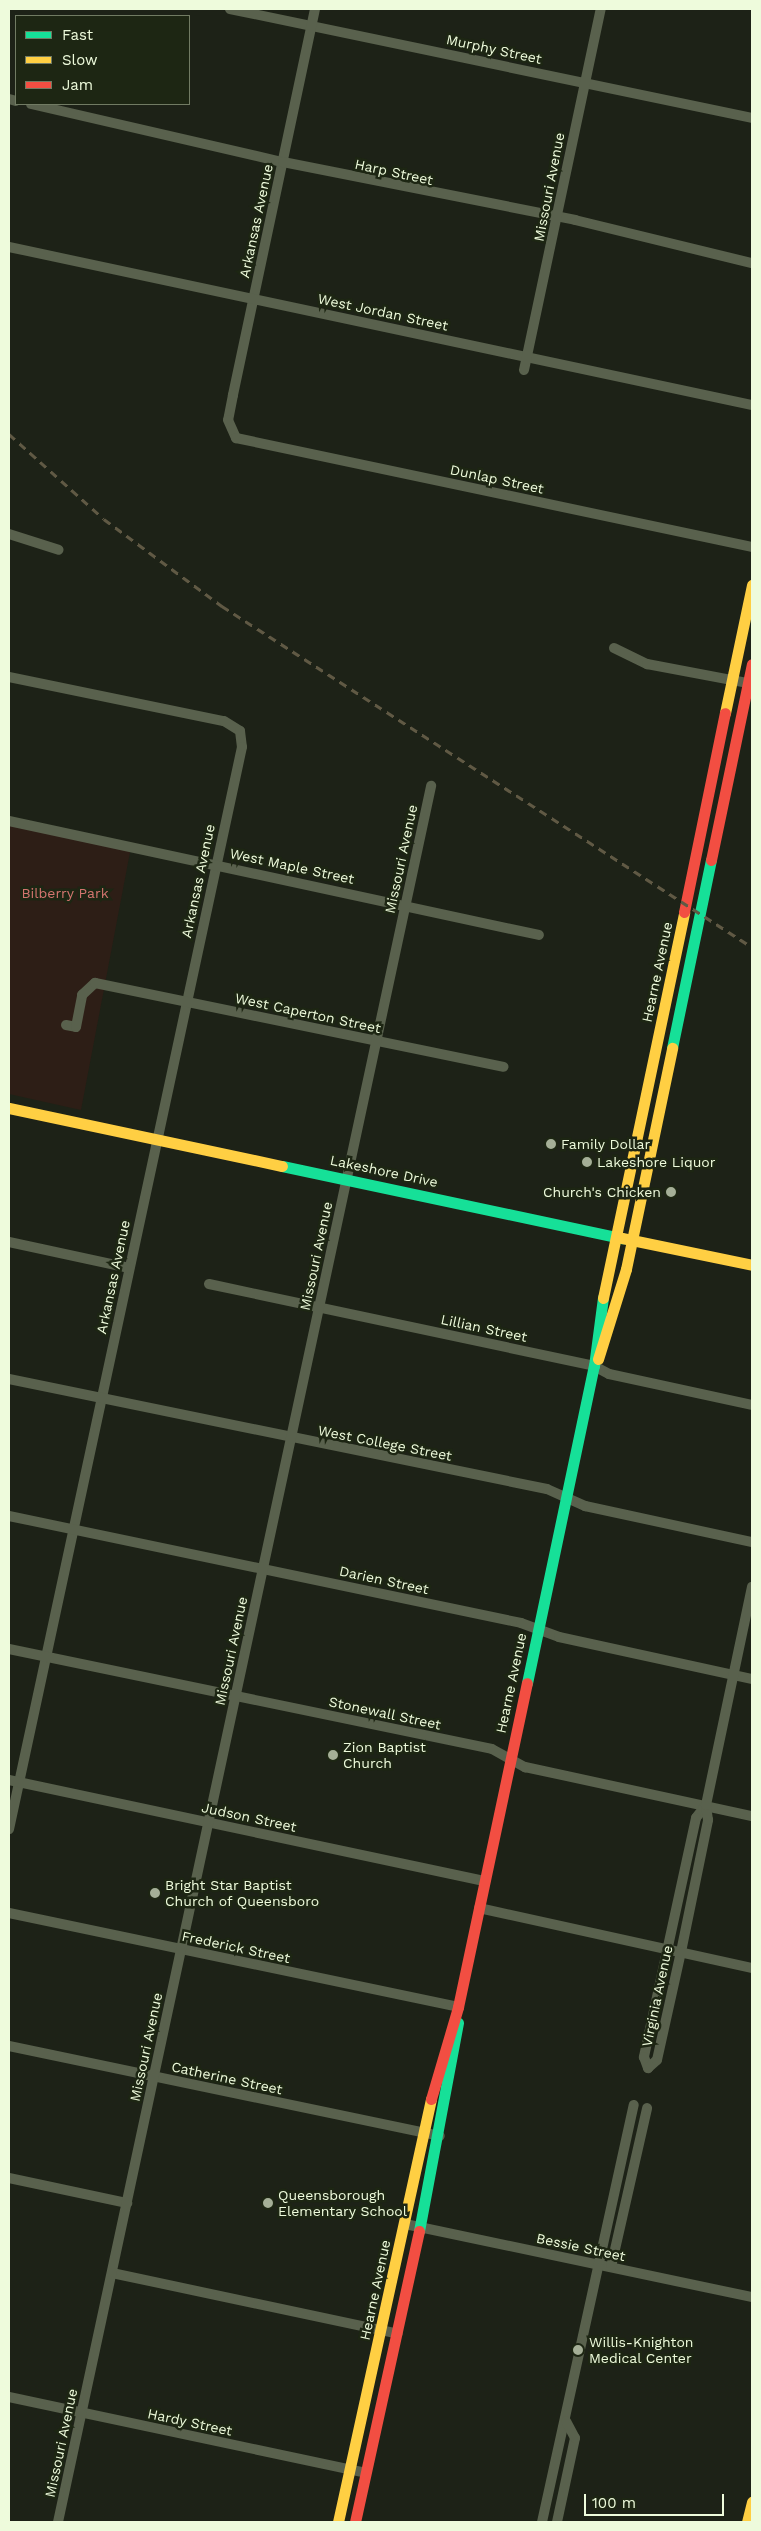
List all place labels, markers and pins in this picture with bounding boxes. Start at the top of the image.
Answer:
place label: Family Dollar [561,1136,650,1152]
marker: Family Dollar [545,1138,557,1150]
place label: Lakeshore Liquor [597,1154,715,1170]
marker: Lakeshore Liquor [581,1156,593,1168]
place label: Church's Chicken [543,1184,661,1200]
marker: Church's Chicken [665,1186,677,1198]
place label: Zion Baptist Church [343,1739,426,1771]
marker: Zion Baptist Church [327,1749,339,1761]
place label: Bright Star Baptist Church of Queensboro [165,1877,320,1910]
marker: Bright Star Baptist Church of Queensboro [149,1887,161,1899]
place label: Queensborough Elementary School [278,2187,407,2220]
marker: Queensborough Elementary School [262,2197,274,2209]
place label: Willis-Knighton Medical Center [589,2334,694,2366]
marker: Willis-Knighton Medical Center [571,2343,585,2357]

